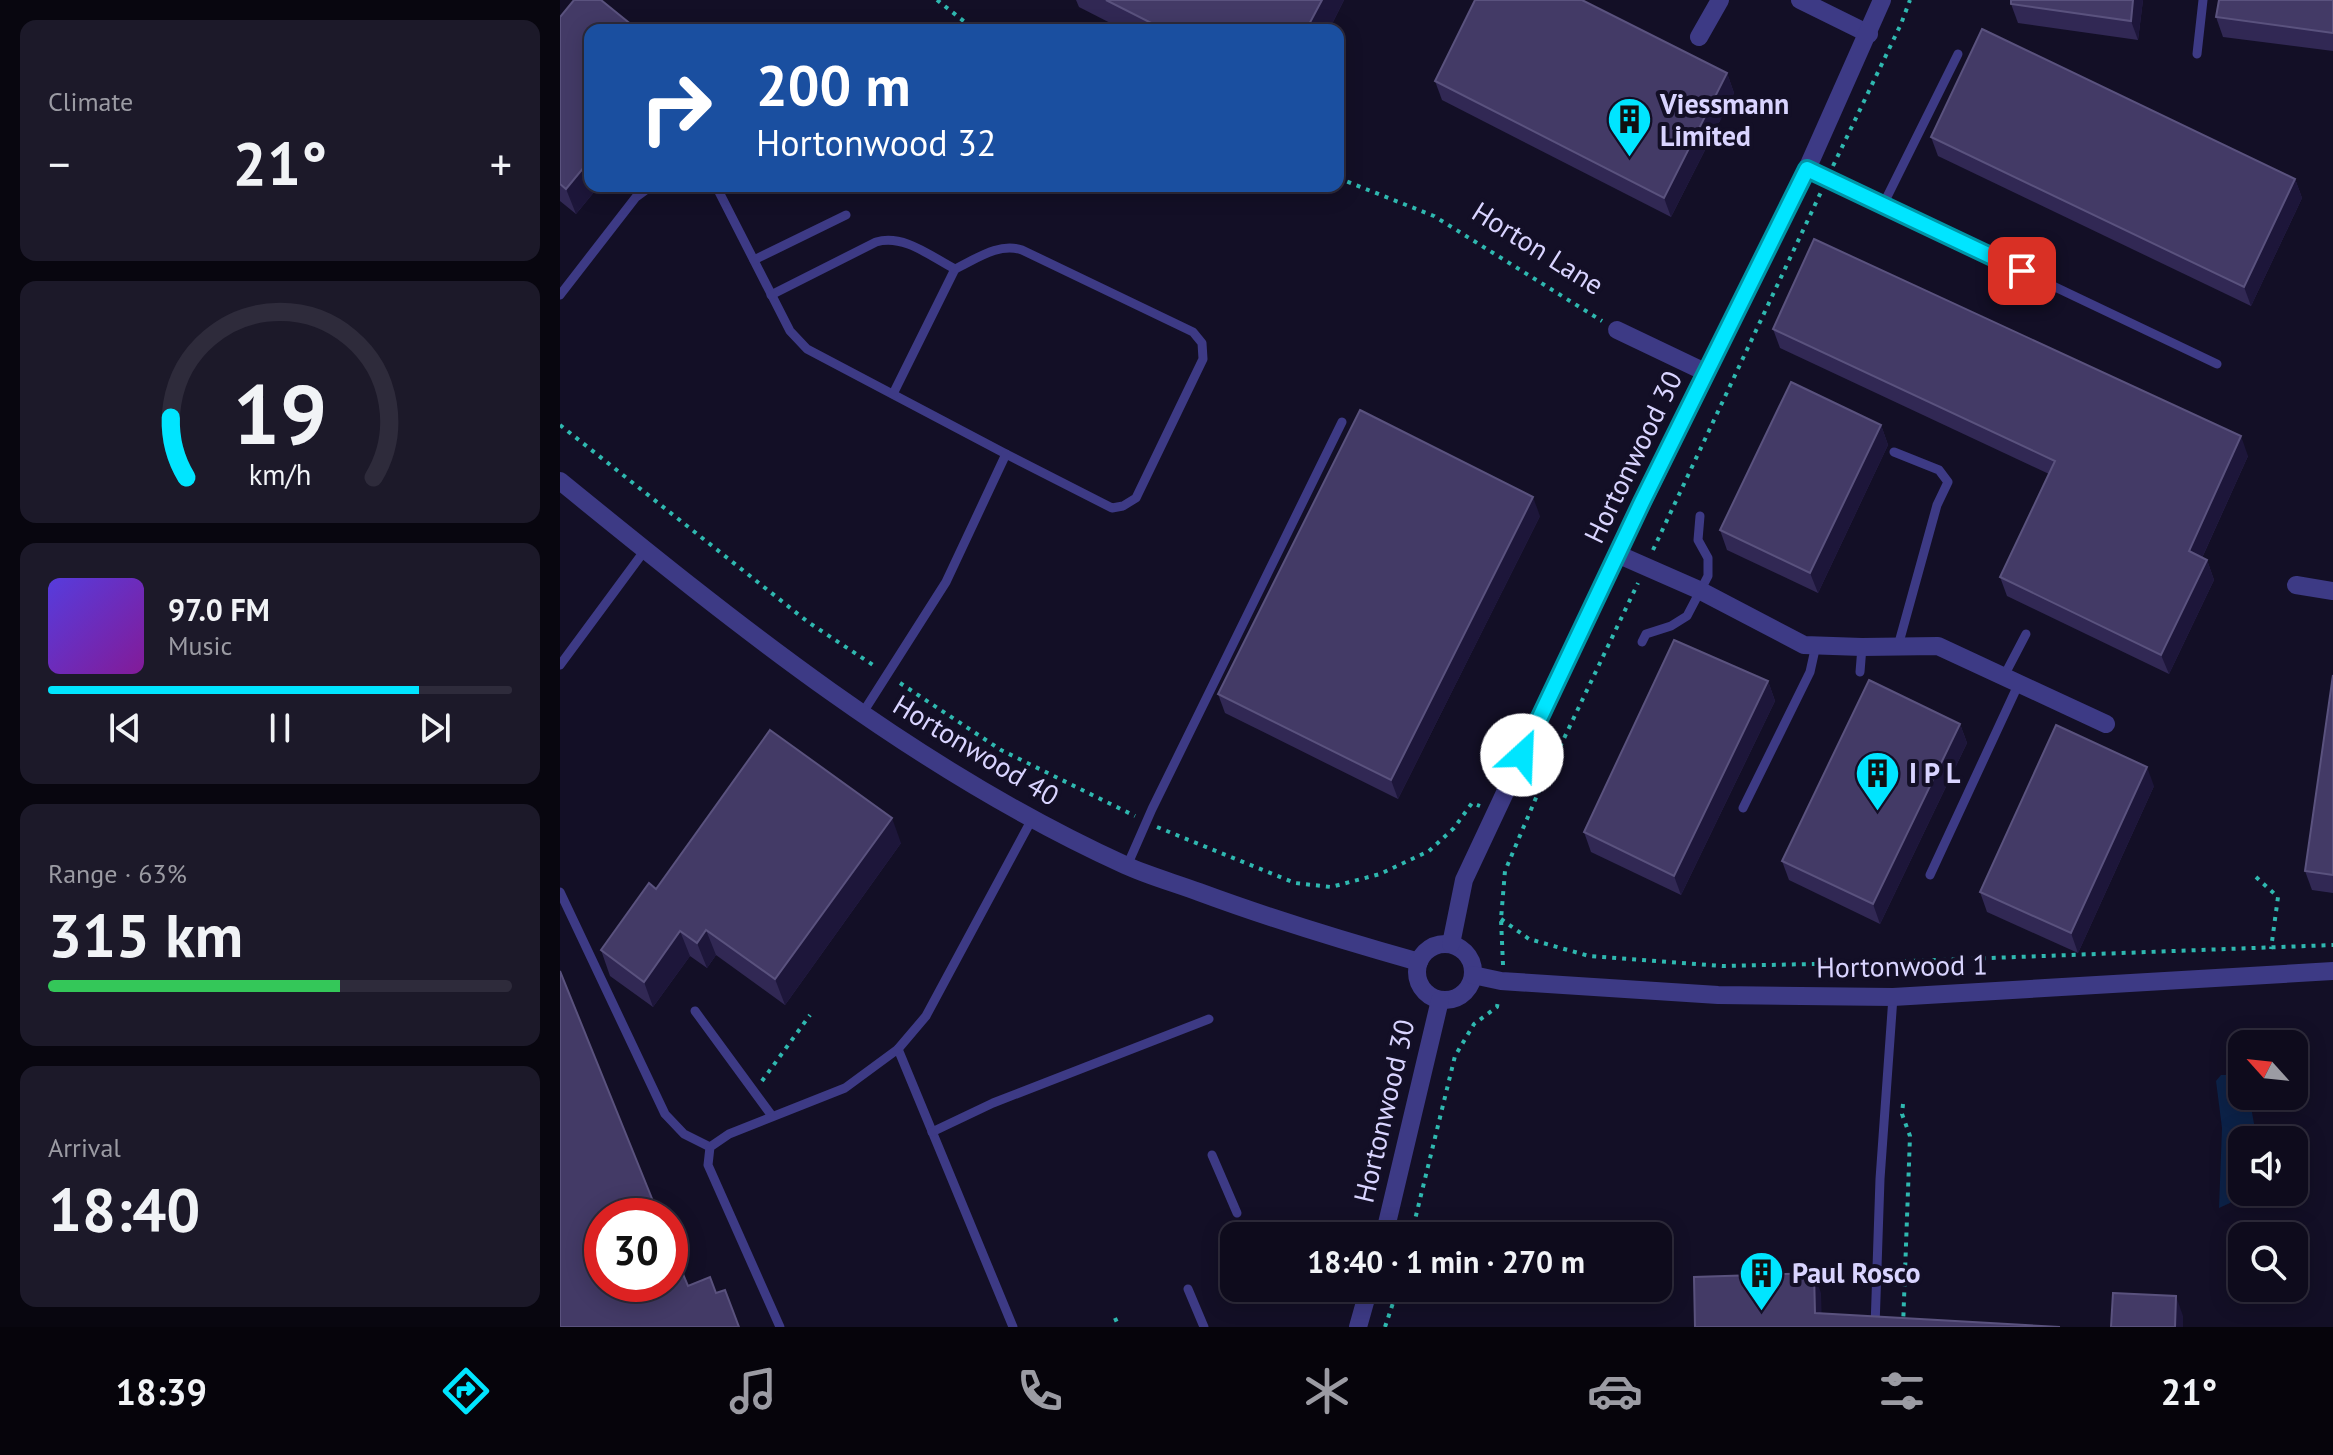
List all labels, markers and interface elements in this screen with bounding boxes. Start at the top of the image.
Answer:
text: 200 m [756,49,911,121]
icon: right [624,56,728,160]
text: Climate [48,85,133,118]
place label: Viessmann Limited [1659,85,1789,154]
building icon: Viessmann Limited [1605,96,1653,159]
text: Hortonwood 32 [756,119,996,166]
text: 21° [233,124,327,202]
text: − [48,135,70,192]
text: + [490,135,512,192]
street label: Horton Lane [1465,193,1611,303]
pin [1988,237,2056,305]
icon: arrive [2000,249,2044,293]
text: 19 [233,359,327,467]
street label: Hortonwood 30 [1575,365,1690,549]
text: km/h [249,456,311,493]
text: 97.0 FM [168,590,270,629]
text: Music [168,629,232,662]
street label: Hortonwood 40 [887,686,1066,814]
icon: previous [103,706,147,750]
icon: pause [258,706,302,750]
icon: next [413,706,457,750]
position arrow [1480,713,1564,797]
building icon: I P L [1854,749,1902,812]
place label: I P L [1909,754,1961,791]
text: Range · 63% [48,857,187,890]
text: 315 km [48,896,243,974]
street label: Hortonwood 1 [1816,946,1988,985]
street label: Hortonwood 30 [1344,1016,1423,1206]
north arrow [2228,1030,2308,1110]
map controls [2228,1030,2308,1302]
button: sound [2228,1126,2308,1206]
text: Arrival [48,1131,121,1164]
text: 18:40 [48,1170,200,1248]
speed limit sign: 30 [584,1198,688,1302]
button: search [2228,1222,2308,1302]
text: 18:40 · 1 min · 270 m [1307,1242,1585,1281]
building icon: Paul Rosco [1737,1249,1785,1312]
place label: Paul Rosco [1792,1254,1921,1291]
icon: directions [438,1363,494,1419]
icon: music [725,1363,781,1419]
icon: phone [1012,1363,1068,1419]
icon: climate [1299,1363,1355,1419]
icon: car [1587,1363,1643,1419]
icon: filters [1874,1363,1930,1419]
text: 18:39 [116,1368,207,1415]
text: 21° [2161,1368,2217,1415]

